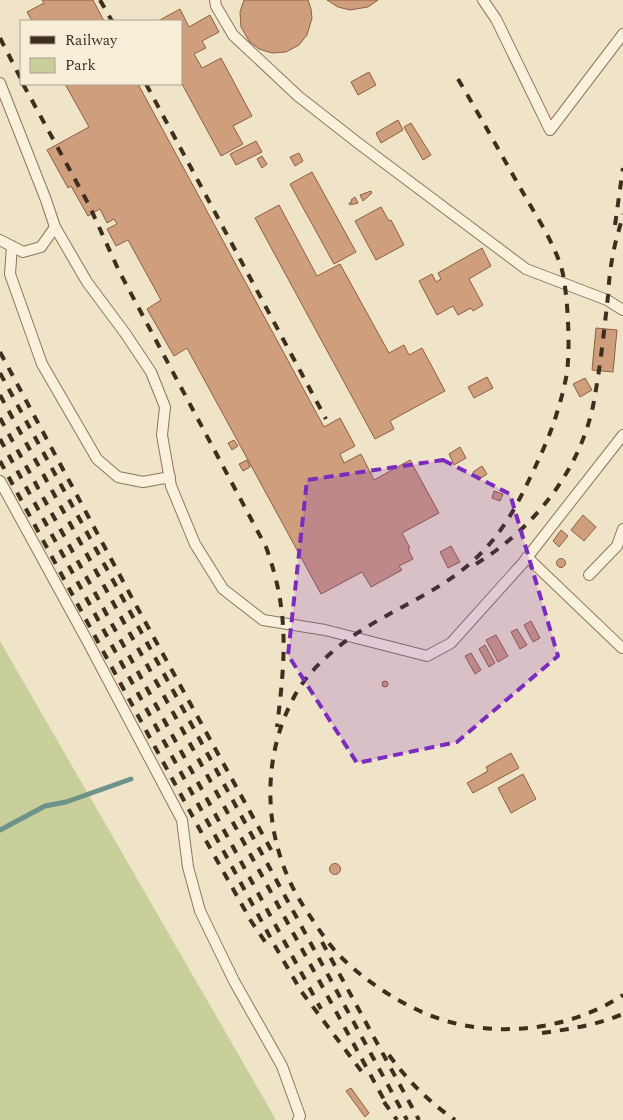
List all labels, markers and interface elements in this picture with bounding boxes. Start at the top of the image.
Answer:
legend [20,20,182,85]
text: Railway [65,29,118,52]
text: Park [65,54,96,77]

